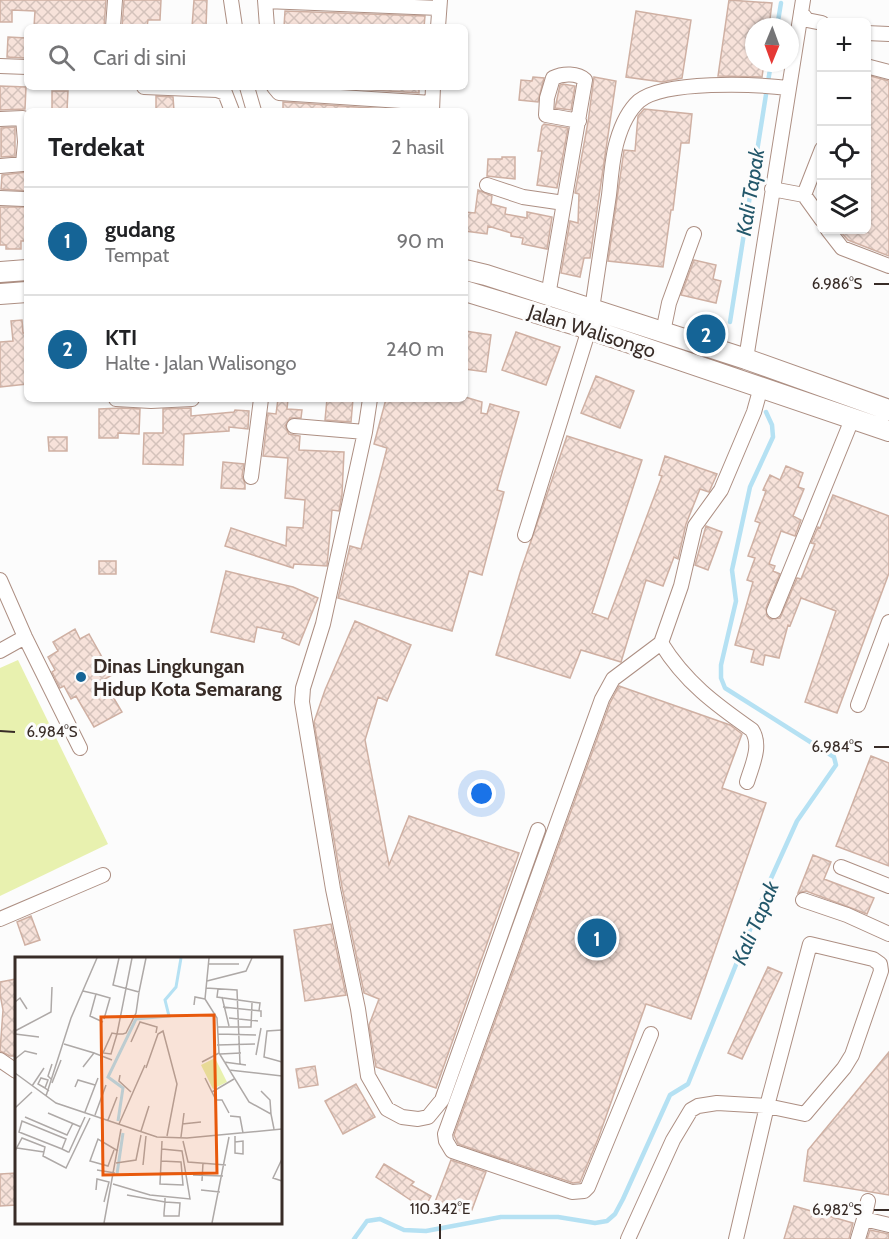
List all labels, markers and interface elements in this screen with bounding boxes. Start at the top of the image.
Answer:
north arrow [745,18,799,72]
map controls [817,18,871,234]
button: + [817,18,871,72]
search box [24,24,468,90]
icon: search [45,41,78,74]
text: Cari di sini [93,44,186,71]
button: − [817,72,871,126]
button: locate [817,126,871,180]
text: Terdekat [48,131,145,163]
text: 2 hasil [391,135,444,159]
water label: Kali Tapak [731,145,769,238]
button: layers [817,180,871,234]
text: gudang [105,216,175,243]
text: 1 [64,229,71,253]
text: 90 m [397,229,444,253]
text: Tempat [105,243,169,267]
text: 6.986°S [812,275,863,293]
street label: Jalan Walisongo [524,299,659,363]
pin: 2 [686,312,726,356]
text: KTI [105,324,137,351]
text: 2 [62,337,73,361]
text: 240 m [386,337,444,361]
text: Halte · Jalan Walisongo [105,351,296,375]
place label: Dinas Lingkungan Hidup Kota Semarang [93,654,282,701]
marker: Dinas Lingkungan Hidup Kota Semarang [74,670,88,684]
text: 6.984°S [27,723,78,741]
text: 6.984°S [812,738,863,756]
your location [467,779,496,808]
water label: Kali Tapak [726,877,784,969]
pin: 1 [578,916,616,960]
inset map [15,957,282,1224]
text: 110.342°E [410,1200,470,1218]
text: 6.982°S [812,1201,862,1219]

